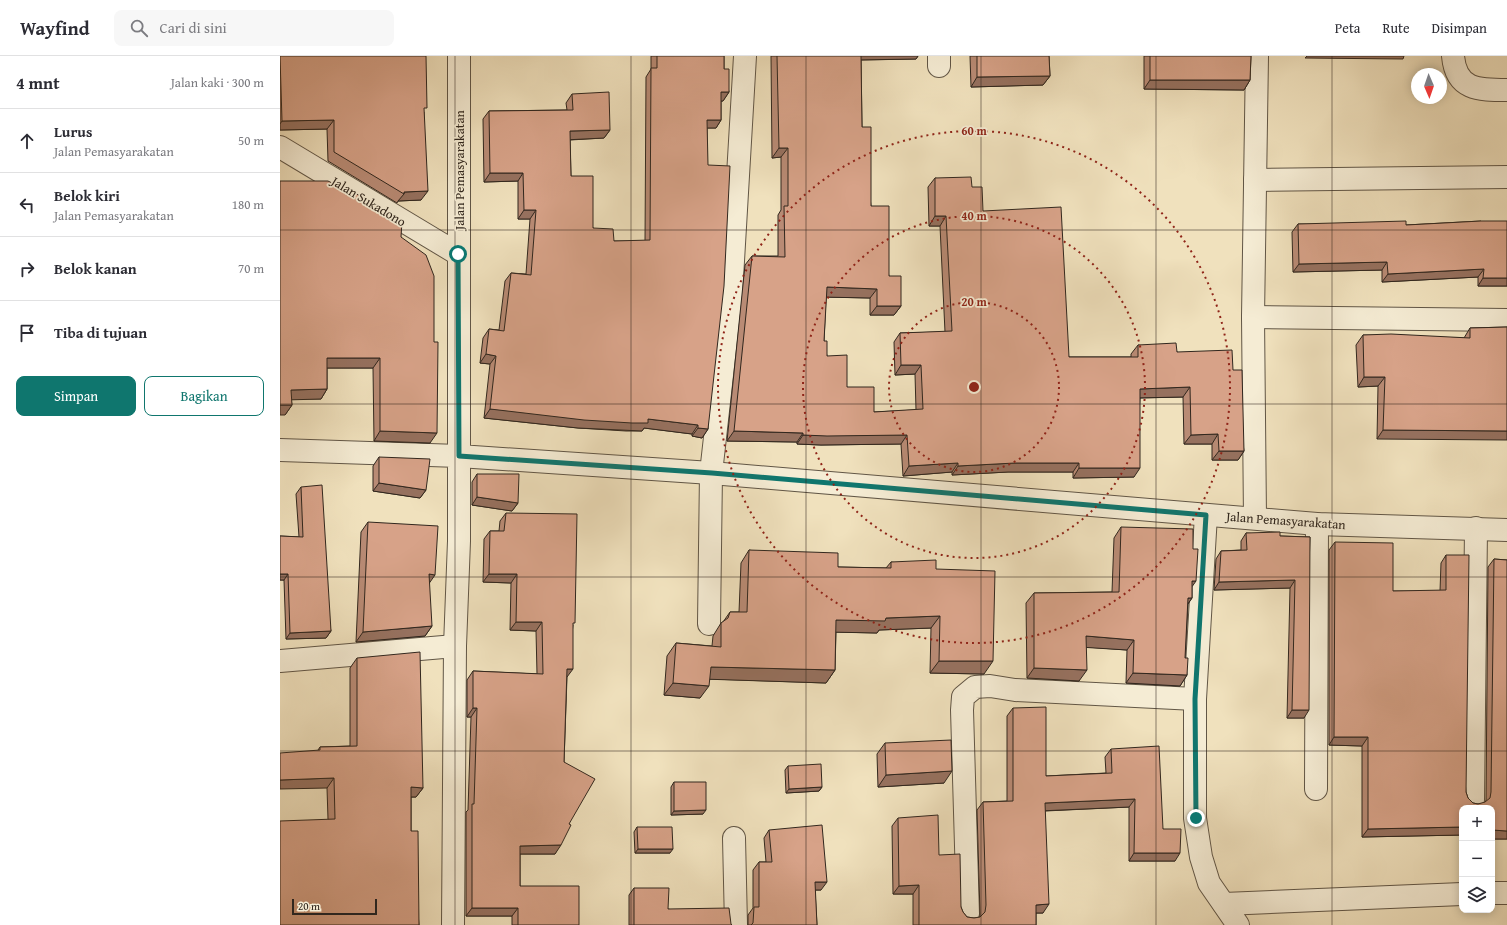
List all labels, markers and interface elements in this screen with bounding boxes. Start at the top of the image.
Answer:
search box [114,10,394,46]
text: Wayfind [20,14,90,42]
icon: search [128,17,150,39]
text: Cari di sini [160,17,227,38]
text: Peta [1335,18,1360,38]
text: Rute [1382,18,1410,38]
text: Disimpan [1432,18,1487,38]
north arrow [1411,68,1447,104]
text: 4 mnt [16,70,60,95]
text: Jalan kaki · 300 m [171,73,264,92]
street label: Jalan Pemasyarakatan [450,109,469,232]
text: Lurus [54,121,92,142]
text: 60 m [961,122,987,139]
icon: ahead [16,130,38,152]
text: 50 m [238,131,264,150]
text: Jalan Pemasyarakatan [54,142,174,161]
street label: Jalan Sukadono [326,171,410,231]
text: Belok kiri [54,185,120,206]
icon: left [16,194,38,216]
text: 180 m [232,195,264,214]
text: Jalan Pemasyarakatan [54,206,174,225]
text: 40 m [961,207,987,224]
route start [449,245,467,263]
icon: right [16,258,38,280]
text: Belok kanan [54,258,137,279]
text: 70 m [238,259,264,278]
text: 20 m [961,293,987,310]
icon: arrive [16,322,38,344]
text: Tiba di tujuan [54,322,147,343]
button: Simpan [16,376,136,416]
button: Bagikan [144,376,264,416]
centre of rings [967,380,981,394]
street label: Jalan Pemasyarakatan [1224,507,1347,534]
map controls [1459,805,1495,913]
button: + [1459,805,1495,841]
route end [1187,809,1205,827]
button: − [1459,841,1495,877]
button: layers [1459,877,1495,913]
scale bar [292,897,377,916]
text: 20 m [298,898,320,914]

